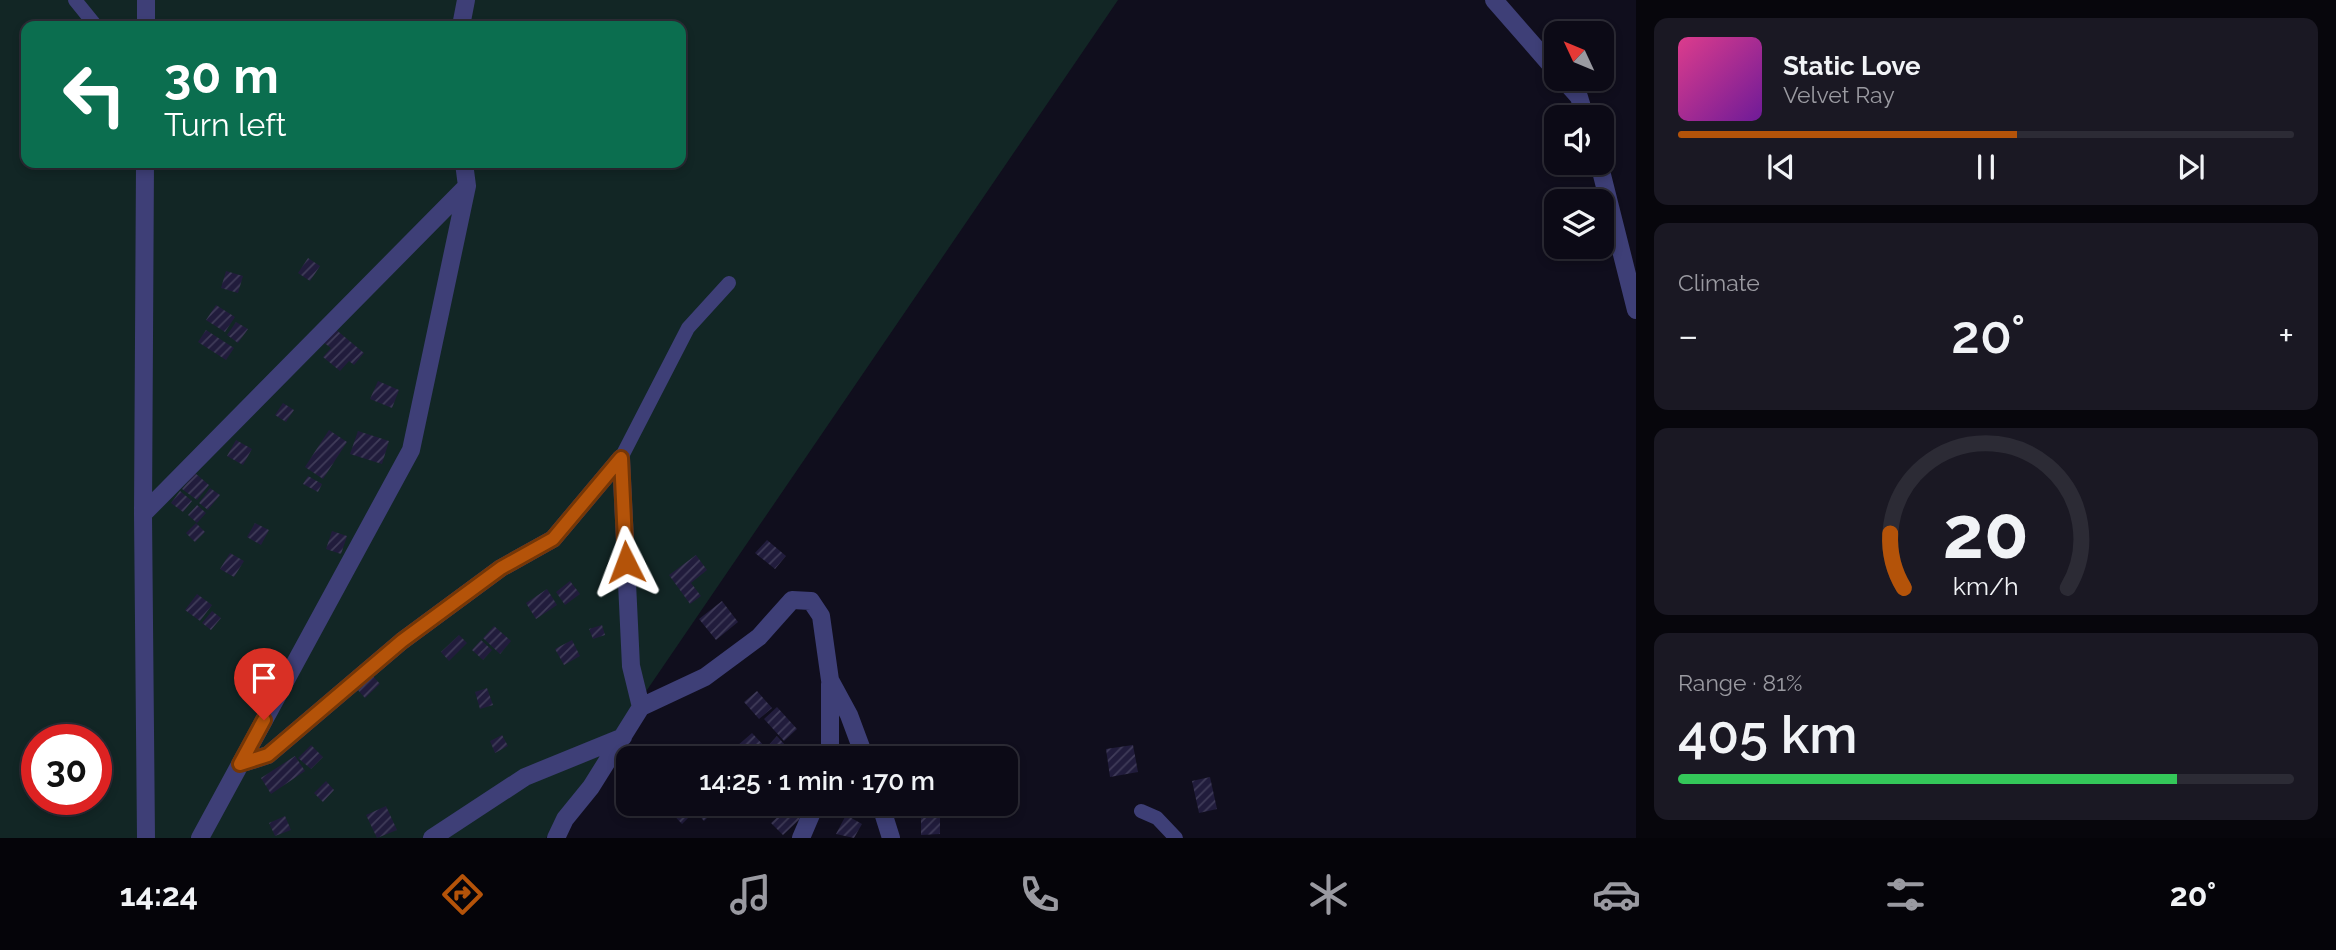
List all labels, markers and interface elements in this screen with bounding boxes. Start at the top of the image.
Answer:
north arrow [1544,21,1614,91]
map controls [1544,21,1614,259]
text: 30 m [164,47,279,104]
icon: left [49,49,140,140]
text: Static Love [1783,51,1921,81]
text: Velvet Ray [1783,81,1895,108]
button: sound [1544,105,1614,175]
text: Turn left [164,106,286,143]
icon: previous [1762,148,1800,186]
icon: pause [1967,148,2005,186]
icon: next [2172,148,2210,186]
button: layers [1544,189,1614,259]
text: Climate [1678,269,1760,296]
text: 20° [1951,304,2025,365]
text: − [1678,313,1698,358]
text: + [2278,313,2294,358]
text: 20 [1943,490,2029,575]
position arrow [589,525,663,599]
text: km/h [1953,570,2019,600]
pin [234,648,294,720]
icon: arrive [245,659,283,697]
text: Range · 81% [1678,669,1802,696]
text: 405 km [1678,704,1857,765]
speed limit sign: 30 [21,724,112,815]
text: 14:25 · 1 min · 170 m [699,766,935,796]
icon: directions [438,870,487,919]
icon: music [726,870,775,919]
icon: phone [1015,870,1064,919]
icon: climate [1304,870,1353,919]
icon: car [1592,870,1641,919]
icon: filters [1881,870,1930,919]
text: 14:24 [120,876,198,913]
text: 20° [2170,876,2216,913]

